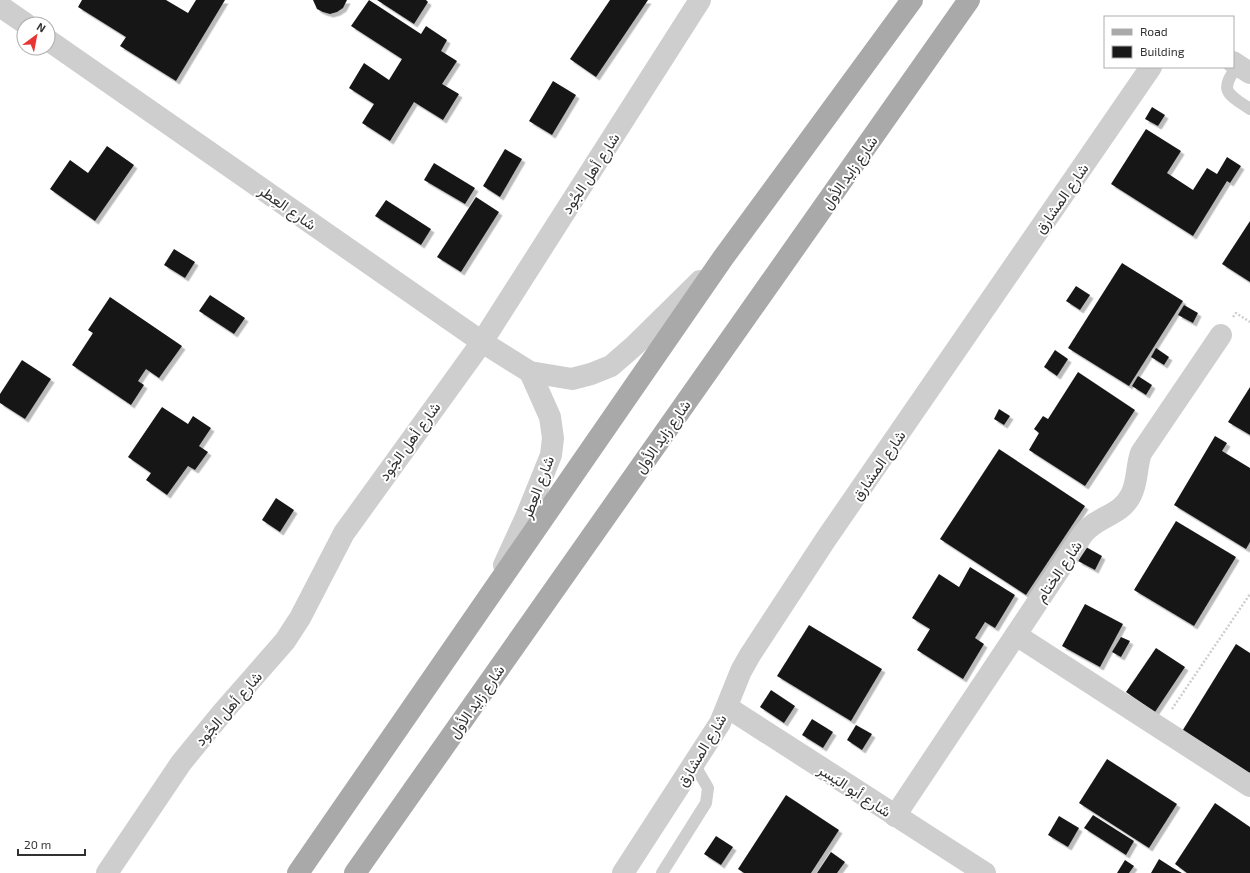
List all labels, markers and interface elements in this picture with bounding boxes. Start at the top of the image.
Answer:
north arrow [16,16,56,56]
legend [1104,16,1234,68]
text: N [35,19,48,35]
text: Road [1140,24,1168,38]
text: Building [1140,44,1185,58]
street label: شارع أهل الجُود [557,129,625,218]
street label: شارع زايد الأول [817,132,883,214]
street label: شارع المشارق [1030,159,1094,238]
street label: شارع العِطر [253,180,320,236]
street label: شارع زايد الأول [630,396,696,478]
street label: شارع أهل الجُود [374,398,446,486]
street label: شارع المشارق [847,426,911,505]
street label: شارع العِطر [516,453,560,523]
street label: شارع الختام [1031,537,1088,607]
street label: شارع زايد الأول [444,661,510,743]
street label: شارع أهل الجُود [191,667,268,751]
street label: شارع المشارق [672,710,732,791]
street label: شارع أبو اليَسِر [813,759,895,823]
scale bar [18,831,85,857]
text: 20 m [24,837,51,851]

